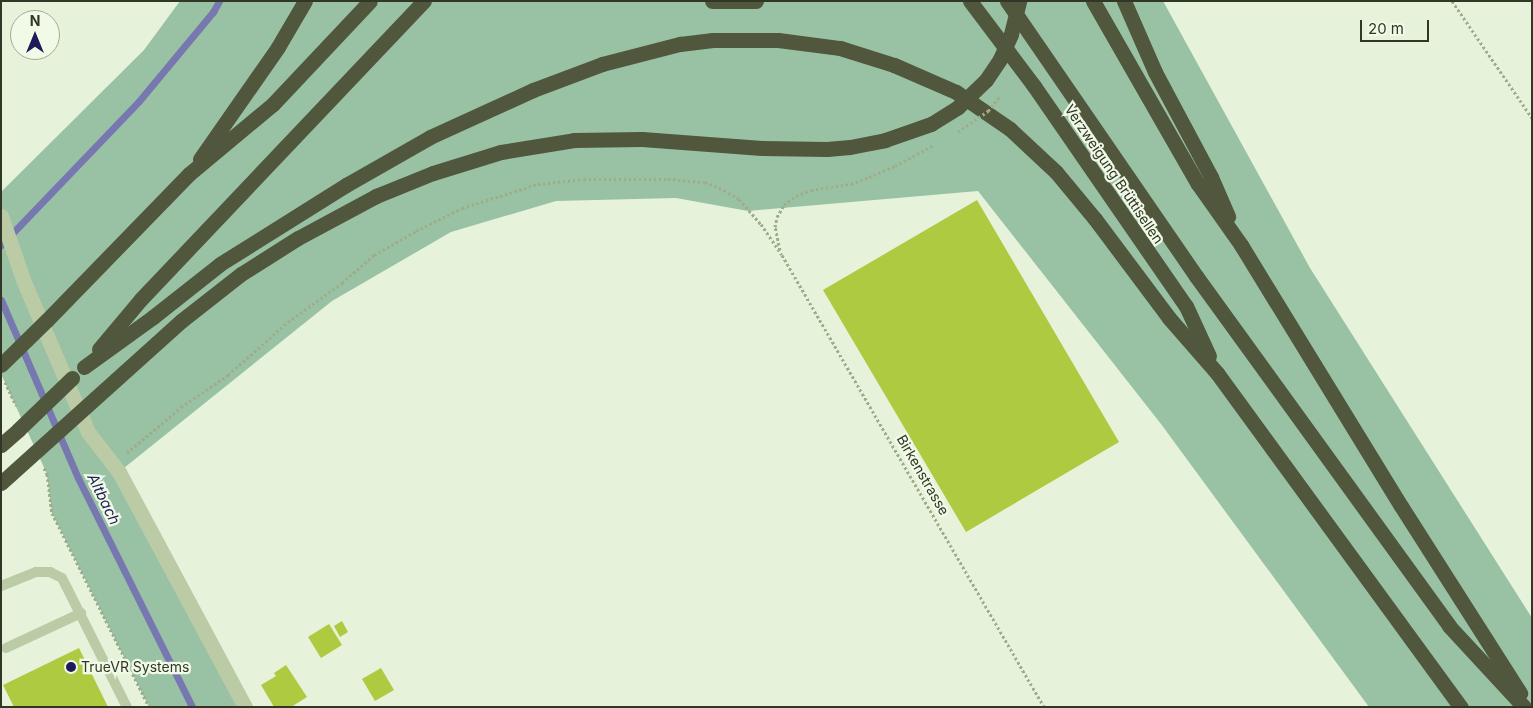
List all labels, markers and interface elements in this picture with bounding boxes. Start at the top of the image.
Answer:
north arrow [10,10,60,60]
scale bar [1363,10,1432,42]
text: N [30,12,40,29]
text: 20 m [1368,19,1404,38]
street label: Verzweigung Brüttisellen [1061,101,1167,247]
street label: Birkenstrasse [893,432,953,518]
water label: Altbach [84,470,124,528]
place label: TrueVR Systems [81,659,189,675]
marker: TrueVR Systems [65,661,77,673]

